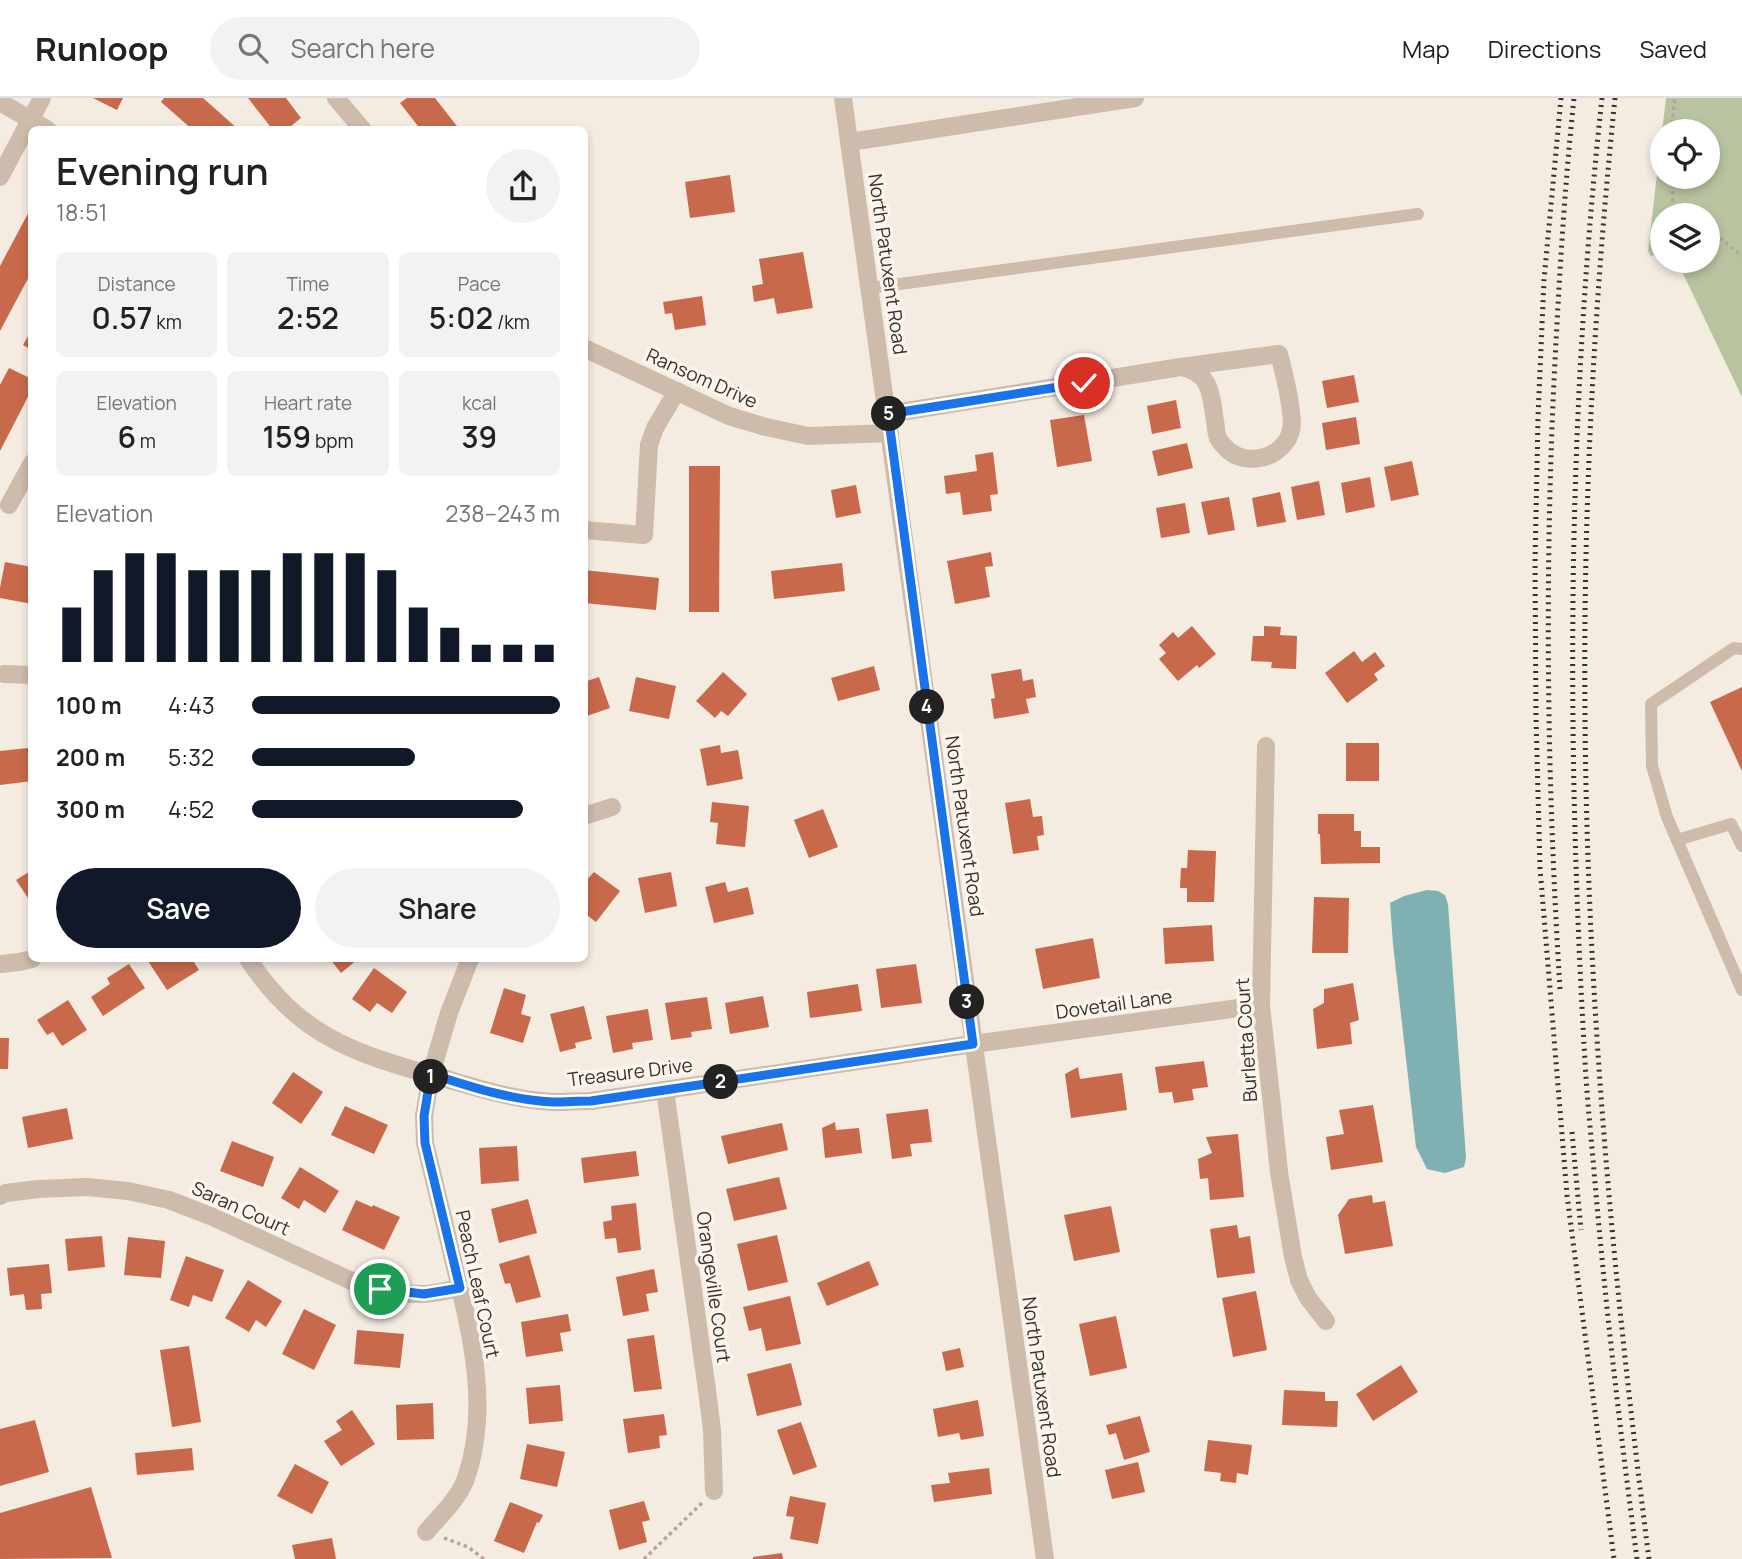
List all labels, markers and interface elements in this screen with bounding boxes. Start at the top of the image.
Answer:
search box [210,17,700,80]
text: Runloop [35,26,168,71]
icon: search [234,29,272,67]
text: Search here [290,30,435,66]
text: Map [1402,32,1450,65]
text: Directions [1488,32,1601,65]
text: Saved [1639,32,1707,65]
map controls [1650,119,1720,273]
button: locate [1650,119,1720,189]
text: Evening run [56,144,269,196]
button: share [486,149,560,223]
street label: North Patuxent Road [862,172,914,356]
text: 18:51 [56,196,107,228]
button: layers [1650,203,1720,273]
text: Distance [98,271,176,297]
text: Time [287,271,329,297]
text: Pace [458,271,501,297]
text: 0.57 [91,297,153,338]
text: 2:52 [277,297,339,338]
text: 5:02 [429,297,493,338]
text: km [153,309,182,335]
text: /km [493,309,530,335]
street label: Ransom Drive [642,342,762,414]
pin [1054,353,1114,413]
icon: check [1065,364,1103,402]
text: Elevation [97,390,177,416]
text: Heart rate [264,390,352,416]
text: kcal [462,390,497,416]
pin: 5 [872,396,906,432]
text: 5 [883,400,894,426]
text: 6 [117,416,136,457]
text: 159 [262,416,311,457]
text: 39 [461,416,497,457]
text: m [136,428,156,454]
text: bpm [311,428,354,454]
text: Elevation [56,497,153,529]
text: 238–243 m [445,497,560,529]
text: 100 m [56,689,122,721]
text: 4:43 [168,689,215,721]
pin: 4 [909,690,944,724]
text: 4 [921,693,932,719]
street label: North Patuxent Road [939,734,991,918]
text: 200 m [56,741,125,773]
text: 5:32 [168,741,214,773]
text: 300 m [56,793,125,825]
text: 4:52 [168,793,214,825]
button: Save [56,868,301,948]
button: Share [315,868,560,948]
street label: Burletta Court [1229,977,1263,1103]
street label: Dovetail Lane [1054,983,1174,1025]
pin: 3 [950,984,984,1020]
text: 3 [961,988,972,1014]
street label: Treasure Drive [566,1051,694,1093]
pin: 1 [414,1060,448,1094]
text: 1 [426,1063,435,1089]
pin: 2 [704,1065,738,1100]
text: 2 [715,1068,726,1094]
street label: Saran Court [188,1175,294,1241]
street label: Peach Leaf Court [450,1208,506,1360]
street label: Orangeville Court [691,1210,737,1364]
pin [350,1259,410,1319]
icon: arrive [361,1270,399,1308]
street label: North Patuxent Road [1016,1295,1068,1479]

